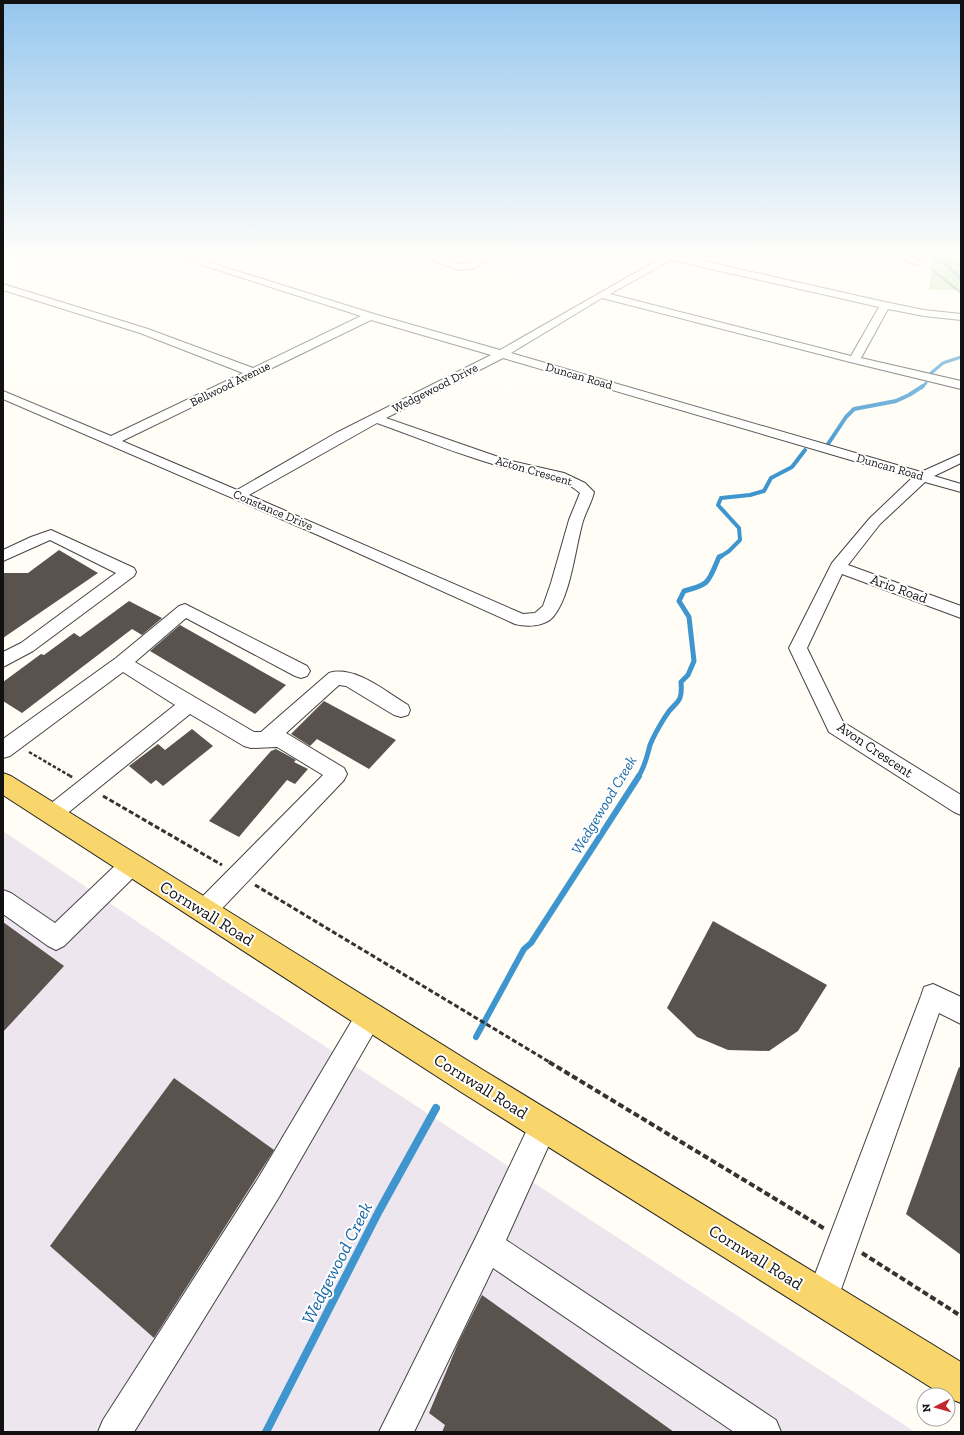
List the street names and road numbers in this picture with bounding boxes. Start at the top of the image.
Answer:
street label: Bellwood Avenue [188,358,273,409]
street label: Wedgewood Drive [390,360,480,416]
street label: Duncan Road [544,360,614,392]
street label: Duncan Road [855,451,925,483]
street label: Acton Crescent [494,453,575,489]
street label: Constance Drive [231,487,315,533]
street label: Ario Road [868,571,930,607]
street label: Avon Crescent [834,718,917,782]
street label: Cornwall Road [156,876,258,950]
street label: Cornwall Road [430,1049,532,1123]
street label: Cornwall Road [705,1220,807,1294]

